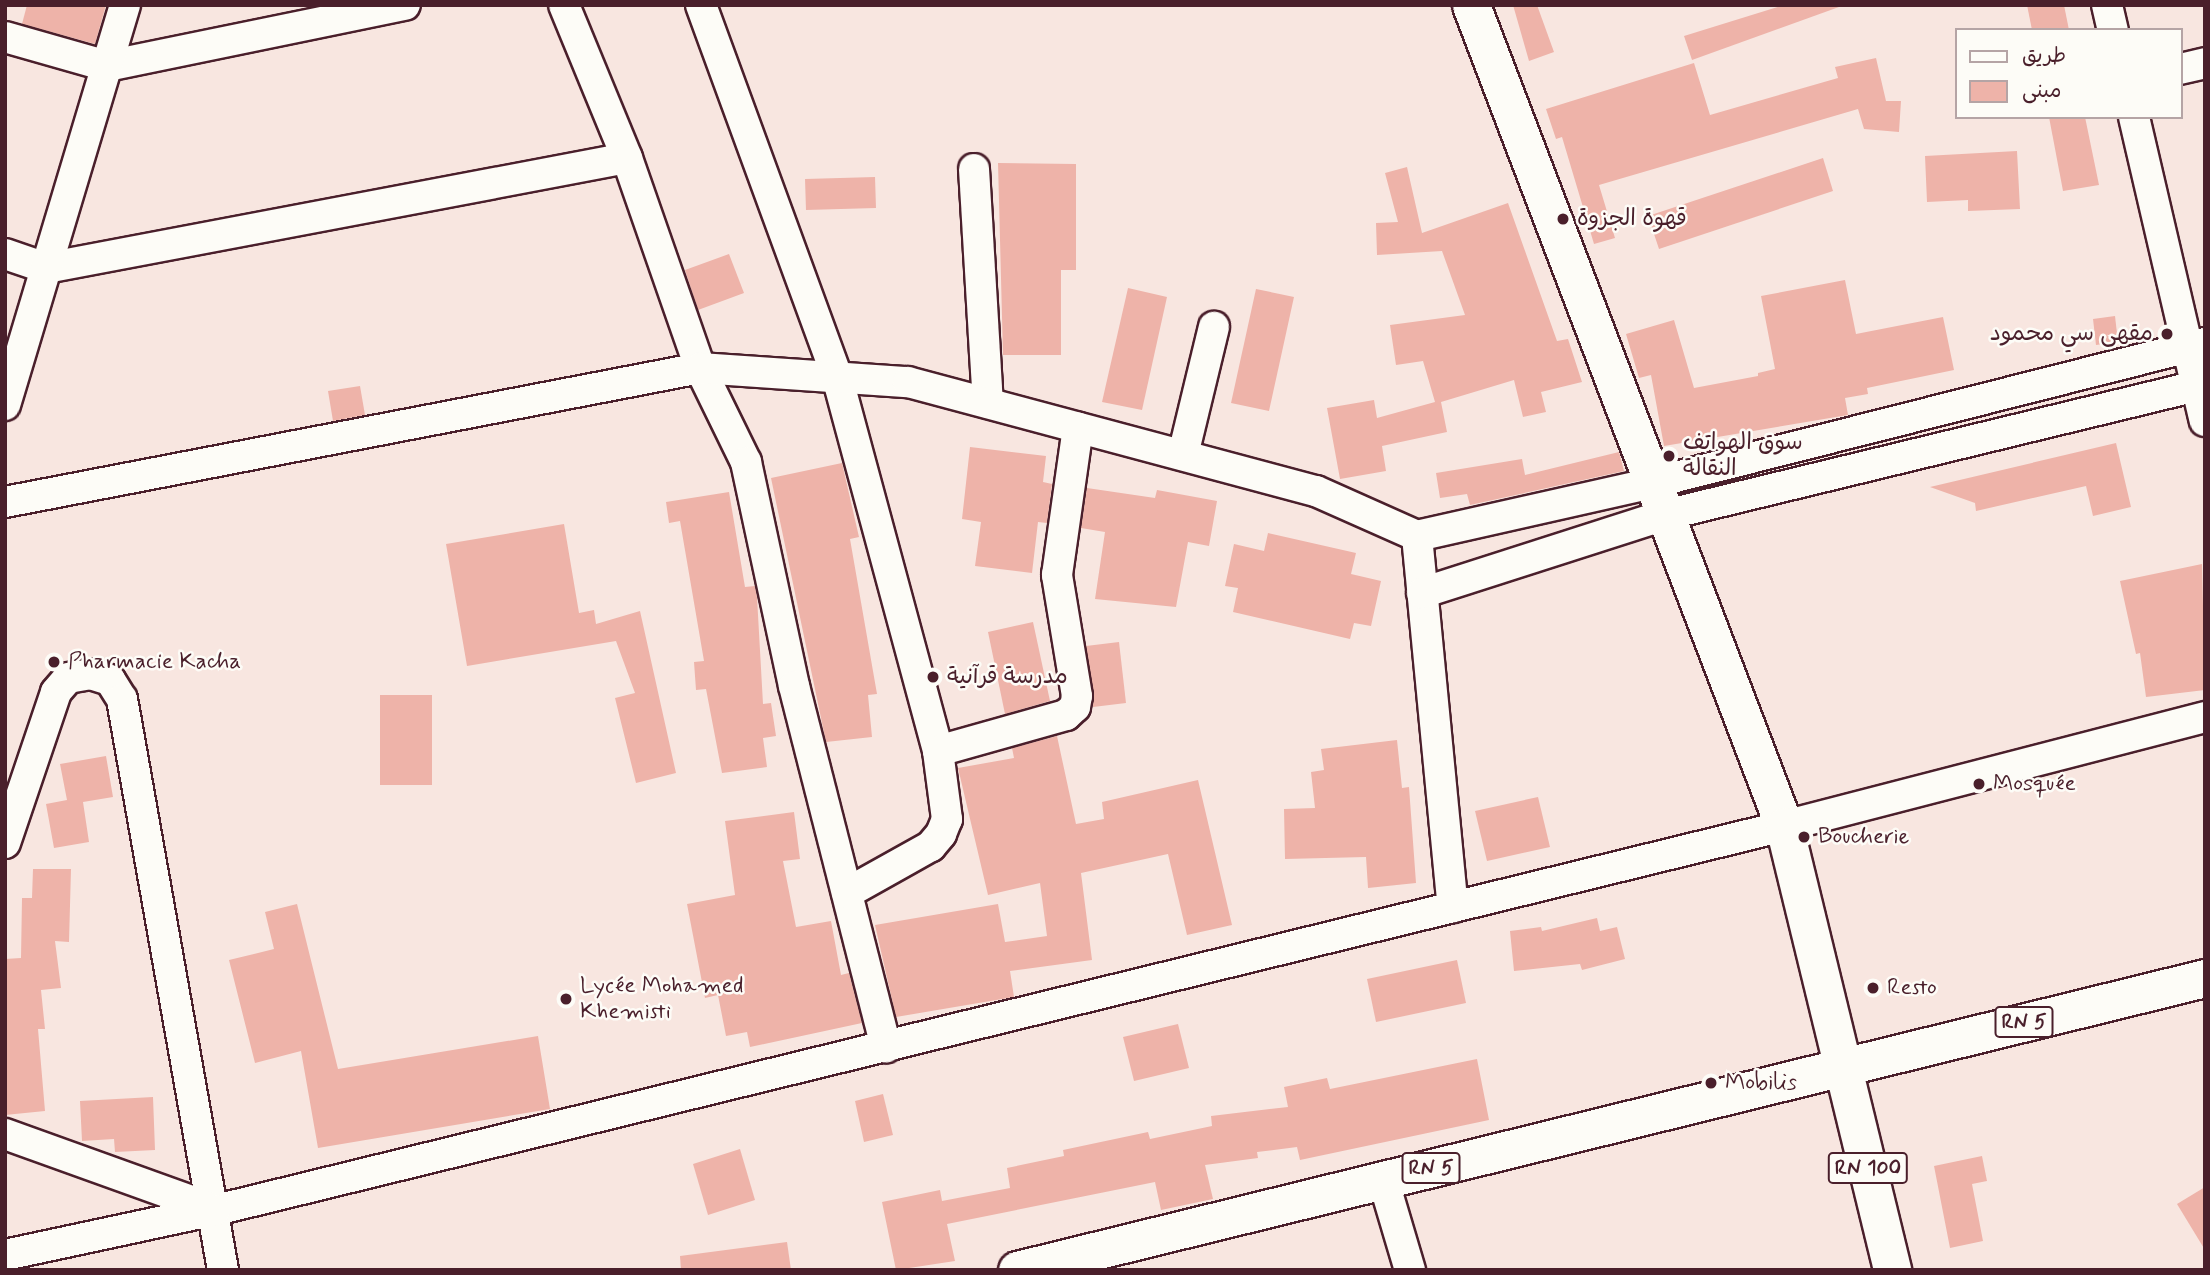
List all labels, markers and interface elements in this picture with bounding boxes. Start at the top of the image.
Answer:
legend [1954,28,2182,119]
text: طريق [2022,42,2066,70]
text: مبنى [2022,77,2061,105]
place label: قهوة الجزوة [1577,205,1687,233]
marker: قهوة الجزوة [1555,211,1571,227]
place label: مقهى سي محمود [1990,320,2153,348]
marker: مقهى سي محمود [2159,326,2175,342]
place label: سوق الهواتف النقالة [1683,429,1803,483]
marker: سوق الهواتف النقالة [1661,448,1677,464]
place label: Pharmacie Kacha [68,648,242,676]
marker: Pharmacie Kacha [46,654,62,670]
place label: مدرسة قرآنية [947,663,1068,691]
marker: مدرسة قرآنية [925,669,941,685]
place label: Mosquée [1993,770,2076,798]
marker: Mosquée [1971,776,1987,792]
place label: Boucherie [1818,823,1909,851]
marker: Boucherie [1796,829,1812,845]
place label: Lycée Mohamed Khemisti [580,972,741,1026]
place label: Resto [1887,974,1937,1002]
marker: Resto [1865,980,1881,996]
marker: Lycée Mohamed Khemisti [558,991,574,1007]
road number: RN 5 [1994,1004,2054,1040]
place label: Mobilis [1725,1069,1797,1097]
marker: Mobilis [1703,1075,1719,1091]
road number: RN 5 [1401,1150,1461,1186]
road number: RN 100 [1828,1150,1908,1186]

